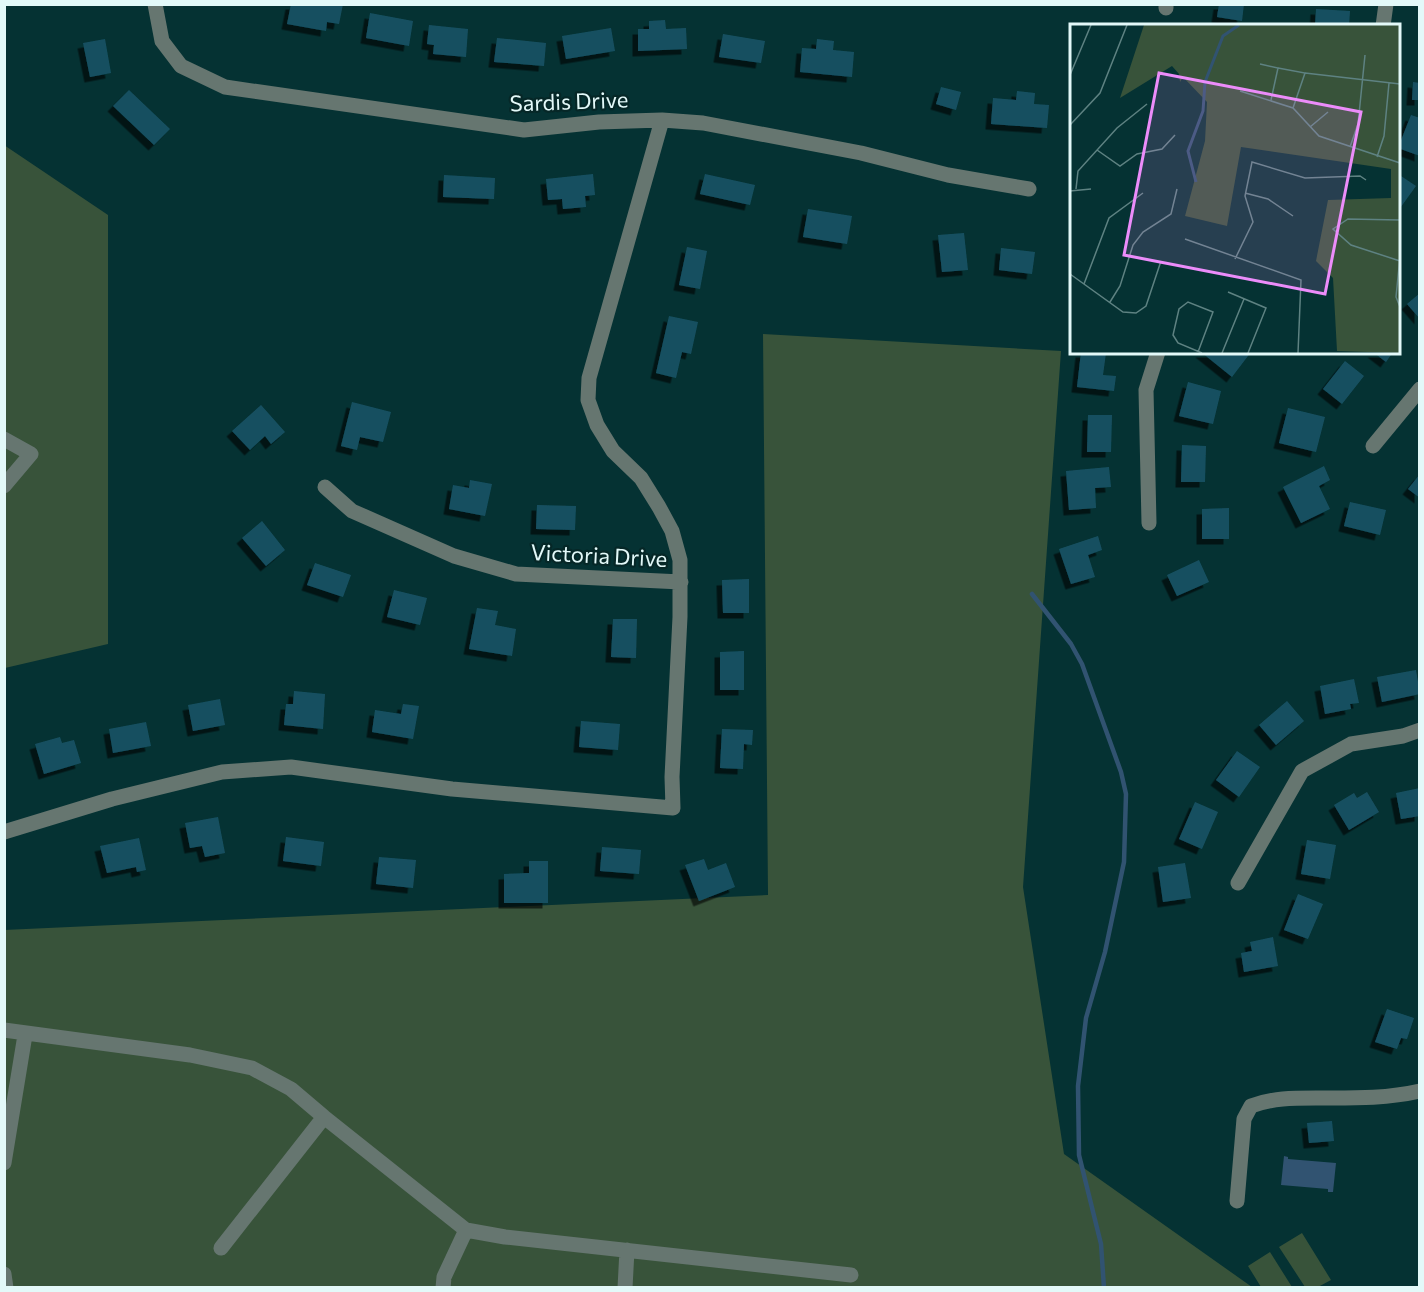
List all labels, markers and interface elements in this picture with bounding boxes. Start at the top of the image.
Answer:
inset map [1070,24,1400,354]
street label: Sardis Drive [509,85,629,117]
street label: Victoria Drive [530,538,668,572]

